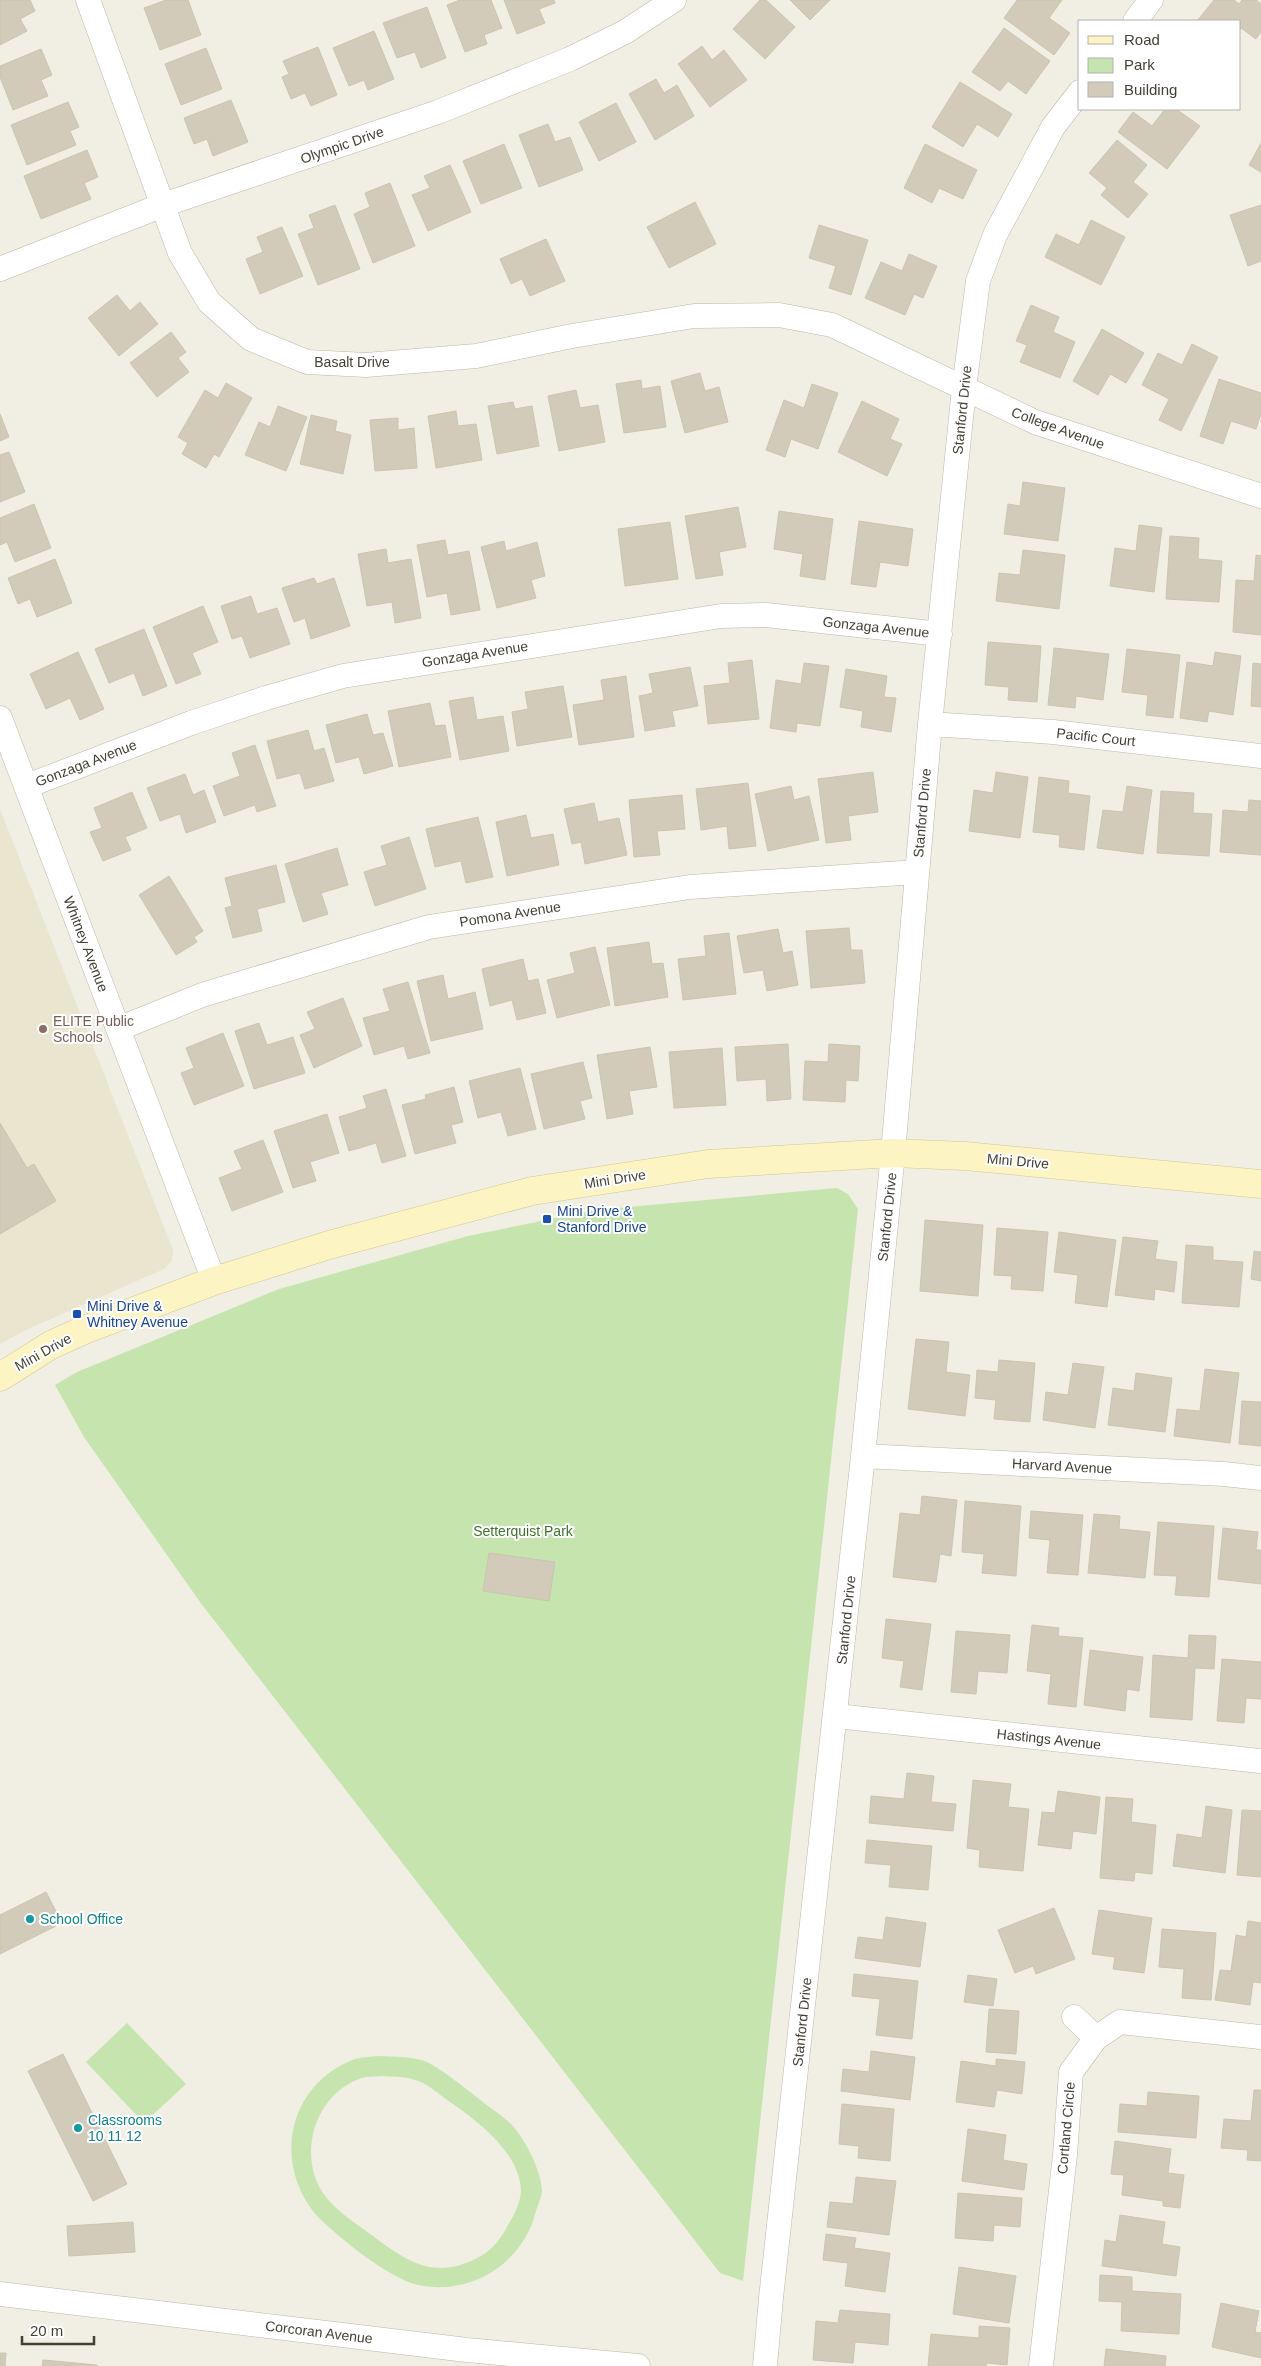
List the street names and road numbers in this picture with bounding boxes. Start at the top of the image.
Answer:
street label: Olympic Drive [298,123,386,167]
street label: Basalt Drive [314,354,390,370]
street label: Stanford Drive [949,364,975,455]
street label: College Avenue [1009,404,1107,452]
street label: Gonzaga Avenue [822,613,930,641]
street label: Gonzaga Avenue [421,638,529,670]
street label: Pacific Court [1056,725,1136,749]
street label: Gonzaga Avenue [33,736,139,790]
street label: Stanford Drive [910,768,934,858]
street label: Whitney Avenue [60,894,112,994]
street label: Pomona Avenue [458,898,562,930]
street label: Mini Drive [986,1150,1050,1172]
street label: Mini Drive [583,1166,647,1192]
street label: Stanford Drive [874,1171,900,1262]
street label: Mini Drive [12,1330,74,1374]
street label: Harvard Avenue [1012,1455,1113,1477]
street label: Stanford Drive [833,1574,859,1665]
street label: Hastings Avenue [996,1726,1102,1752]
street label: Stanford Drive [789,1976,815,2067]
street label: Cortland Circle [1054,2081,1078,2175]
street label: Corcoran Avenue [264,2317,374,2347]

